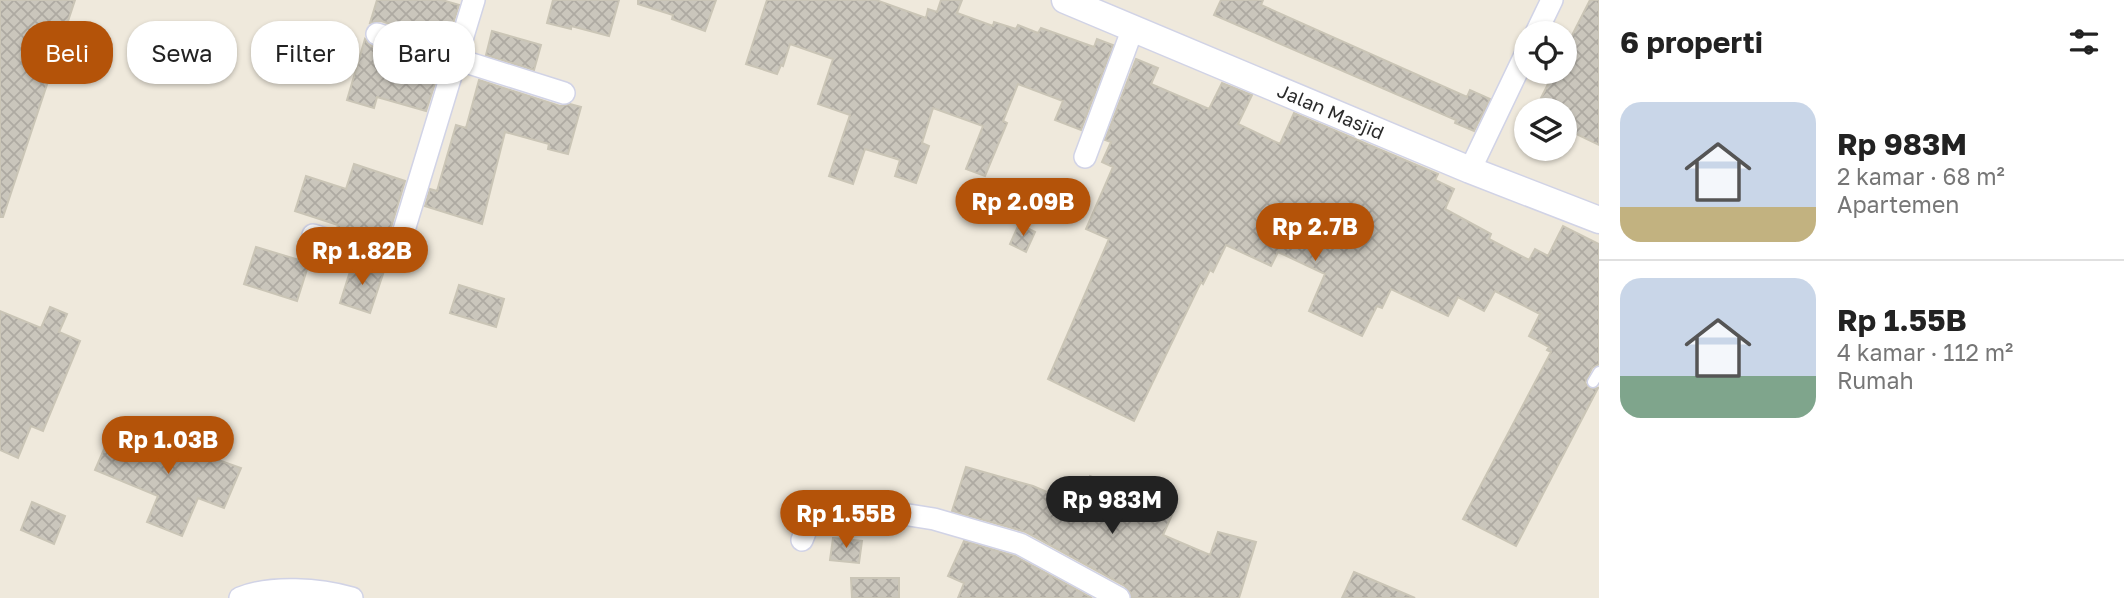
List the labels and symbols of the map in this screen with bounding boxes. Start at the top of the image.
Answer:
street label: Jalan Masjid [1274,78,1388,144]
pin: Rp 2.09B [951,178,1095,238]
pin: Rp 2.7B [1250,204,1380,263]
pin: Rp 1.82B [290,228,434,287]
pin: Rp 1.03B [96,416,240,476]
pin: Rp 983M [1047,476,1177,536]
pin: Rp 1.55B [774,490,918,550]

